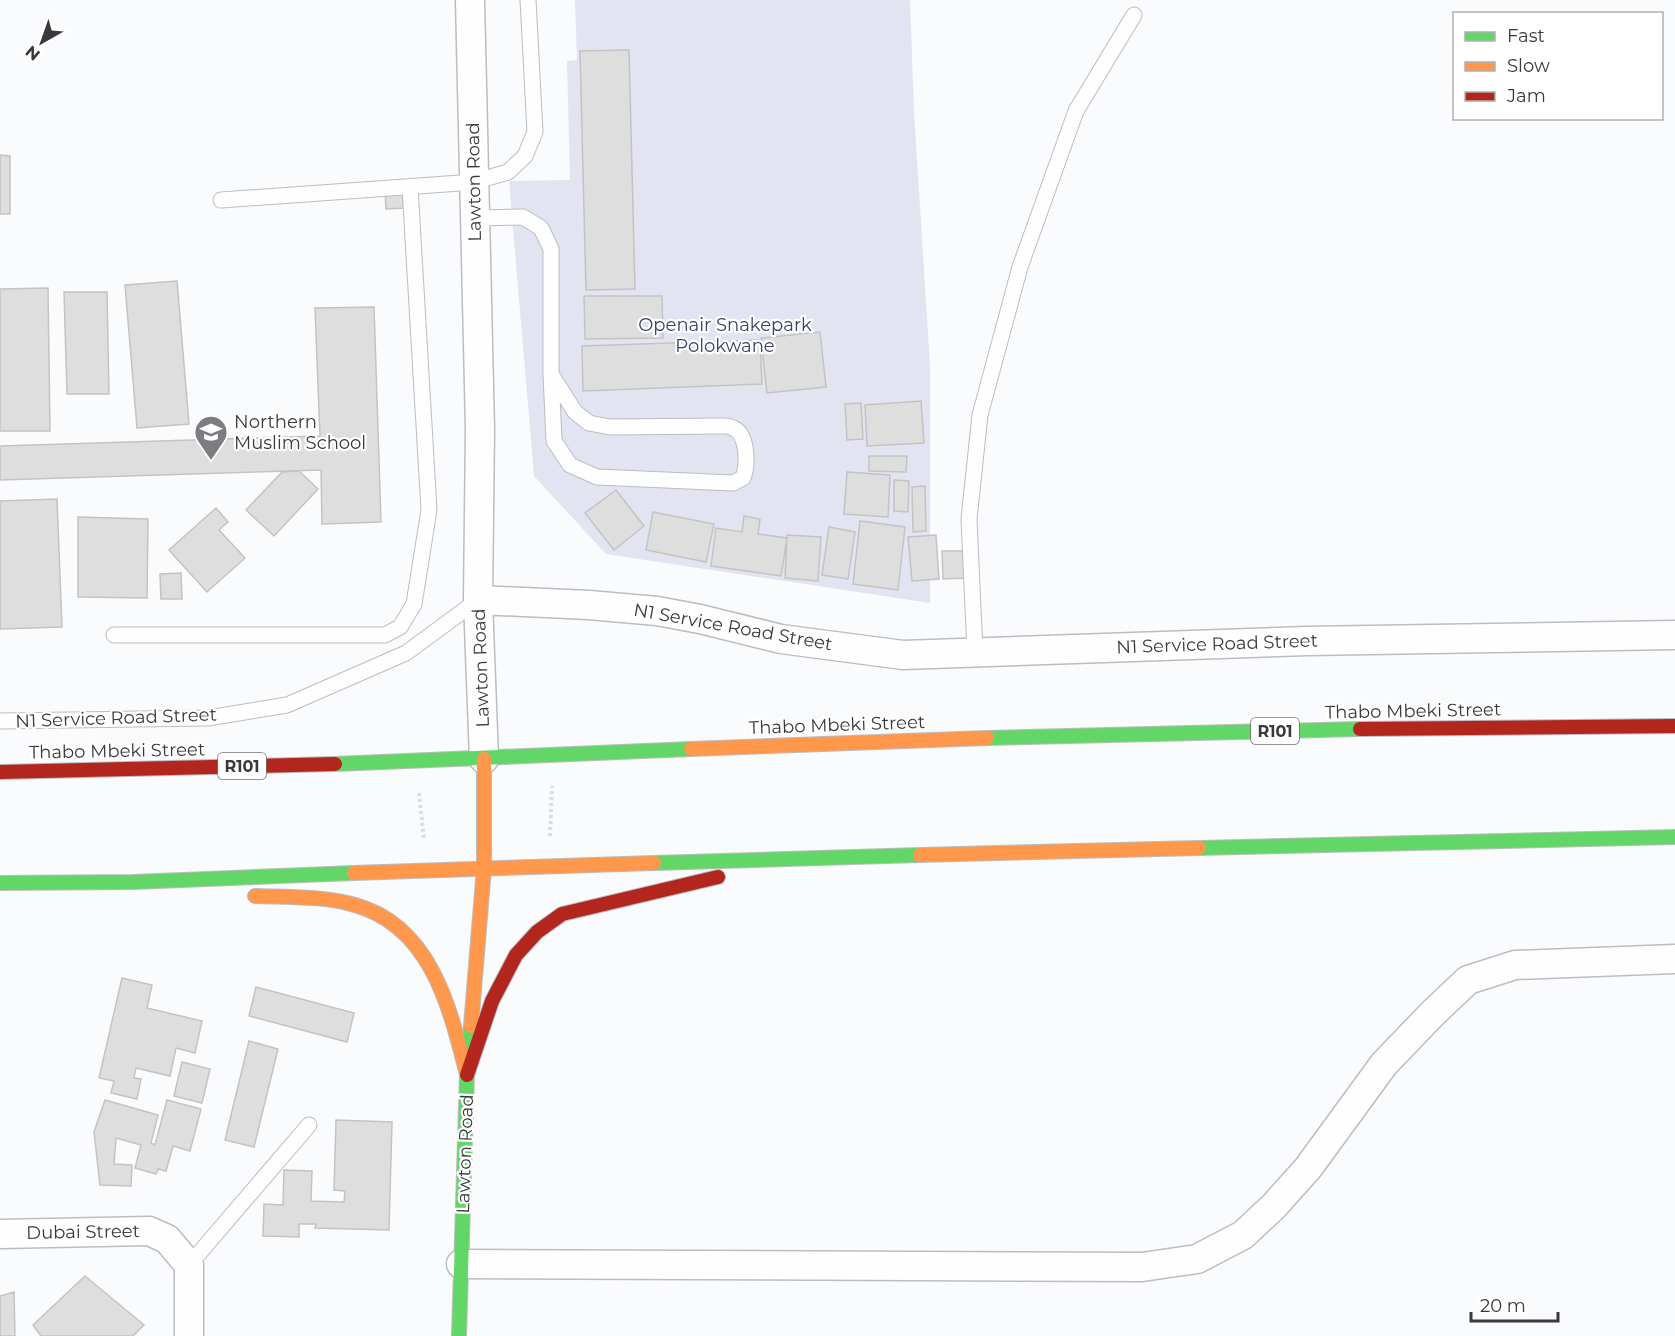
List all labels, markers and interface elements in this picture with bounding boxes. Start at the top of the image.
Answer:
north arrow [12,12,72,72]
legend [1453,12,1663,120]
text: Fast [1507,25,1545,47]
text: N [22,42,44,65]
text: Slow [1507,55,1550,77]
text: Jam [1506,85,1546,107]
street label: Lawton Road [462,122,486,242]
park label: Openair Snakepark Polokwane [638,314,812,357]
place label: Northern Muslim School [234,411,366,454]
school or university icon: Northern Muslim School [193,414,229,461]
street label: N1 Service Road Street [632,599,834,655]
street label: Lawton Road [468,608,494,728]
street label: N1 Service Road Street [1116,629,1318,659]
street label: Thabo Mbeki Street [1325,698,1501,724]
street label: N1 Service Road Street [15,703,217,733]
street label: Thabo Mbeki Street [748,711,926,739]
road number: R101 [1251,718,1299,744]
street label: Thabo Mbeki Street [29,738,205,764]
road number: R101 [218,753,266,779]
street label: Lawton Road [452,1094,478,1214]
street label: Dubai Street [26,1220,140,1244]
scale bar [1471,1285,1558,1323]
text: 20 m [1480,1295,1526,1317]

